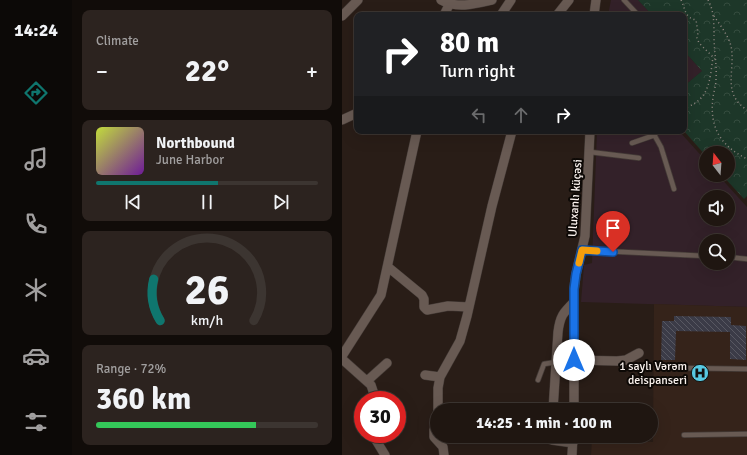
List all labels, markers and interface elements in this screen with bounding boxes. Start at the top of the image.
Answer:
text: 14:24 [14,19,58,41]
text: 80 m [440,26,499,60]
icon: right [374,28,426,80]
text: Climate [96,33,139,49]
text: 22° [185,53,229,90]
text: − [96,58,108,85]
text: + [306,58,318,85]
text: Turn right [440,60,515,82]
icon: directions [22,79,50,107]
icon: left [468,104,490,126]
icon: ahead [510,104,532,126]
icon: right [552,104,574,126]
text: Northbound [156,134,235,152]
icon: music [22,145,50,173]
north arrow [699,146,735,182]
map controls [699,146,735,270]
text: June Harbor [156,152,224,168]
street label: Uluxanlı küçəsi [565,159,586,237]
button: sound [699,190,735,226]
icon: previous [122,191,144,213]
icon: pause [196,191,218,213]
icon: next [270,191,292,213]
icon: phone [22,210,50,238]
pin [596,211,630,252]
icon: arrive [602,217,624,239]
button: search [699,234,735,270]
text: 26 [185,264,229,315]
icon: climate [22,276,50,304]
text: km/h [191,311,223,328]
position arrow [553,339,595,381]
icon: car [22,342,50,370]
place label: 1 saylı Vərəm deispanseri [619,359,687,388]
text: Range · 72% [96,361,166,377]
hospital icon: 1 saylı Vərəm deispanseri [690,363,710,383]
text: 360 km [96,381,191,418]
speed limit sign: 30 [354,391,406,443]
icon: filters [22,408,50,436]
text: 14:25 · 1 min · 100 m [476,414,612,432]

